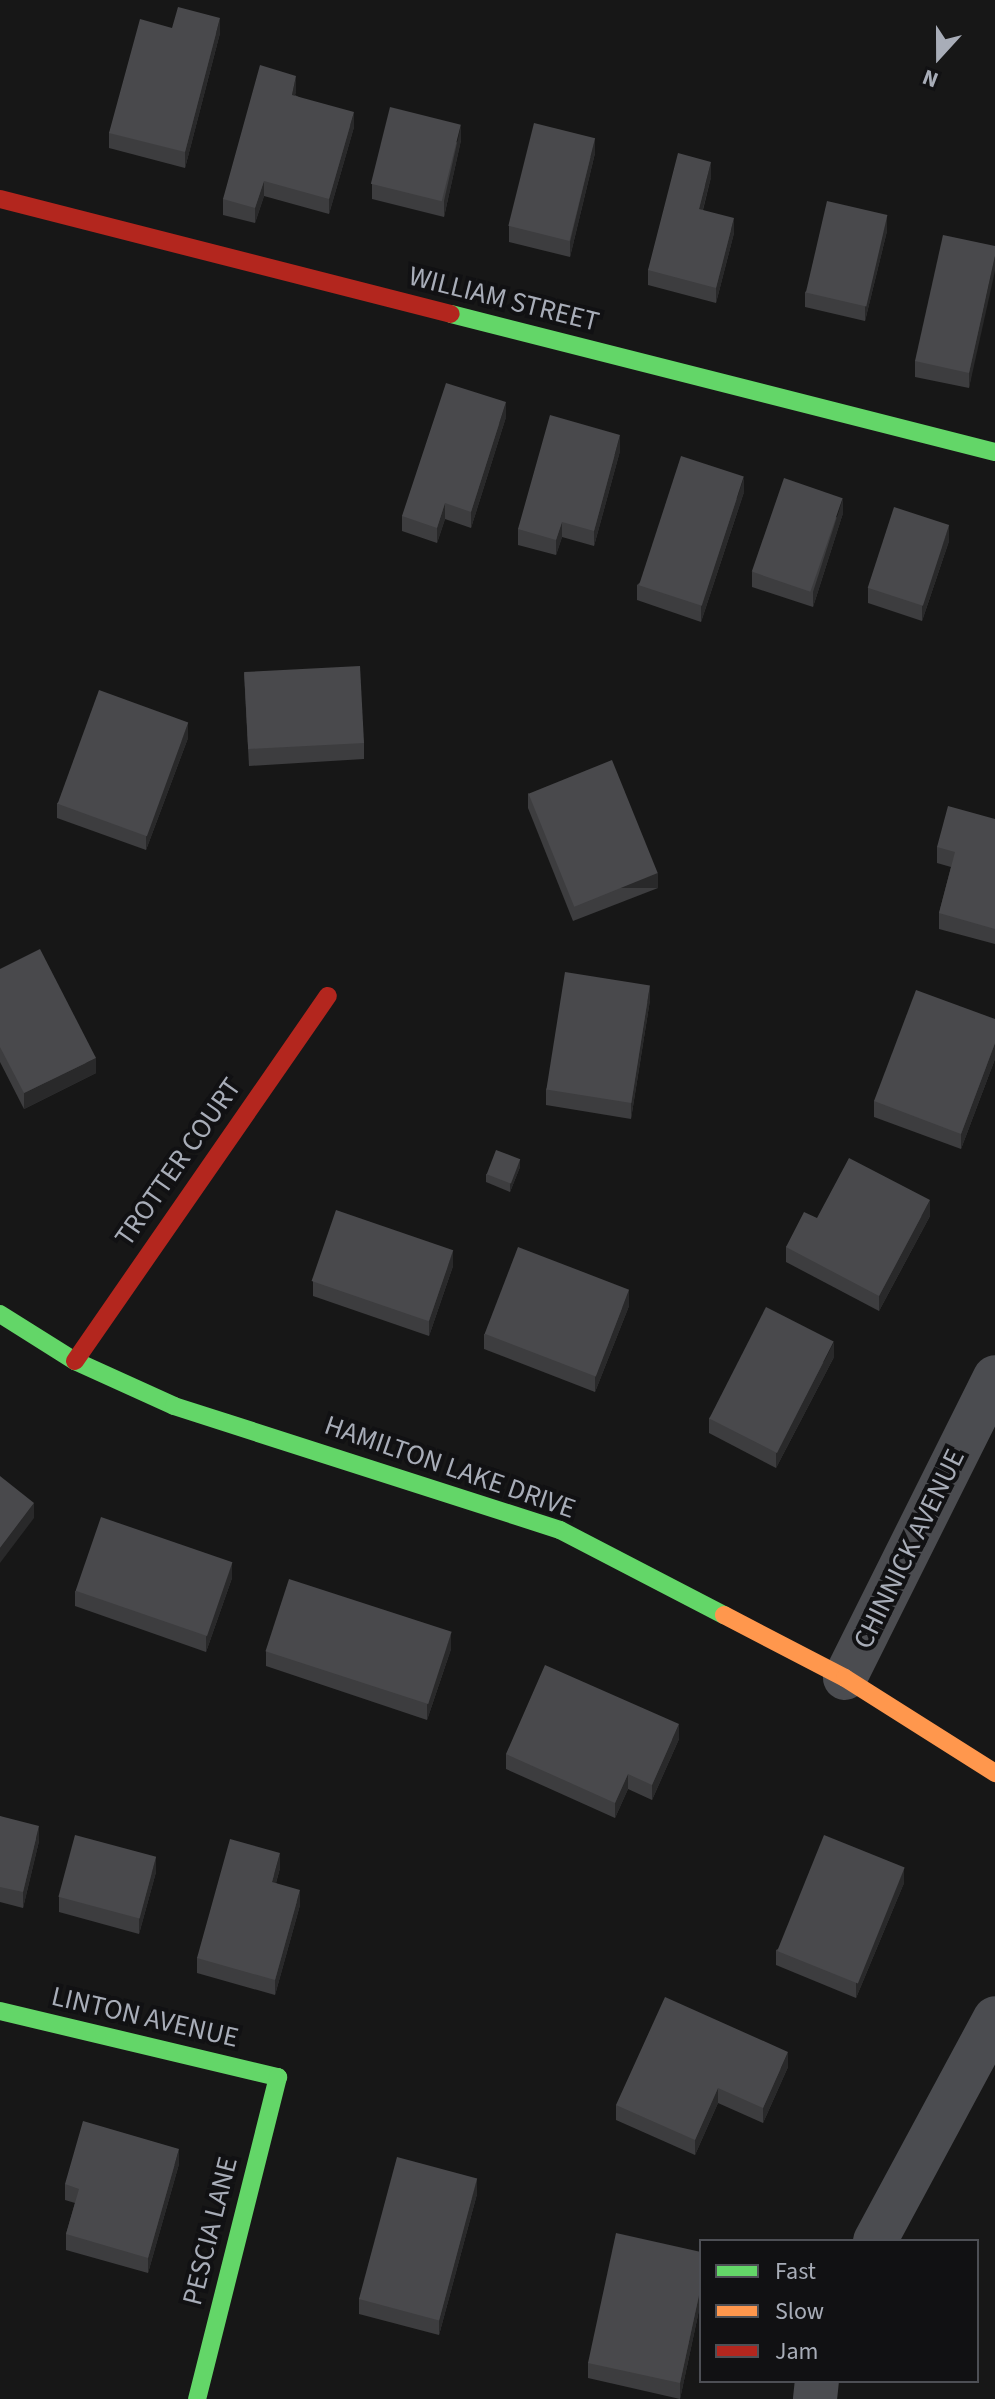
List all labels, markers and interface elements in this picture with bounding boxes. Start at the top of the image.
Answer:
north arrow [899,16,979,96]
text: N [918,61,943,96]
street label: WILLIAM STREET [405,259,603,339]
street label: TROTTER COURT [108,1071,248,1253]
street label: HAMILTON LAKE DRIVE [320,1408,580,1526]
street label: CHINNICK AVENUE [846,1444,972,1654]
street label: LINTON AVENUE [48,1979,242,2055]
street label: PESCIA LANE [175,2153,245,2309]
legend [699,2239,979,2383]
text: Fast [775,2254,816,2289]
text: Slow [775,2294,824,2329]
text: Jam [775,2334,819,2369]

